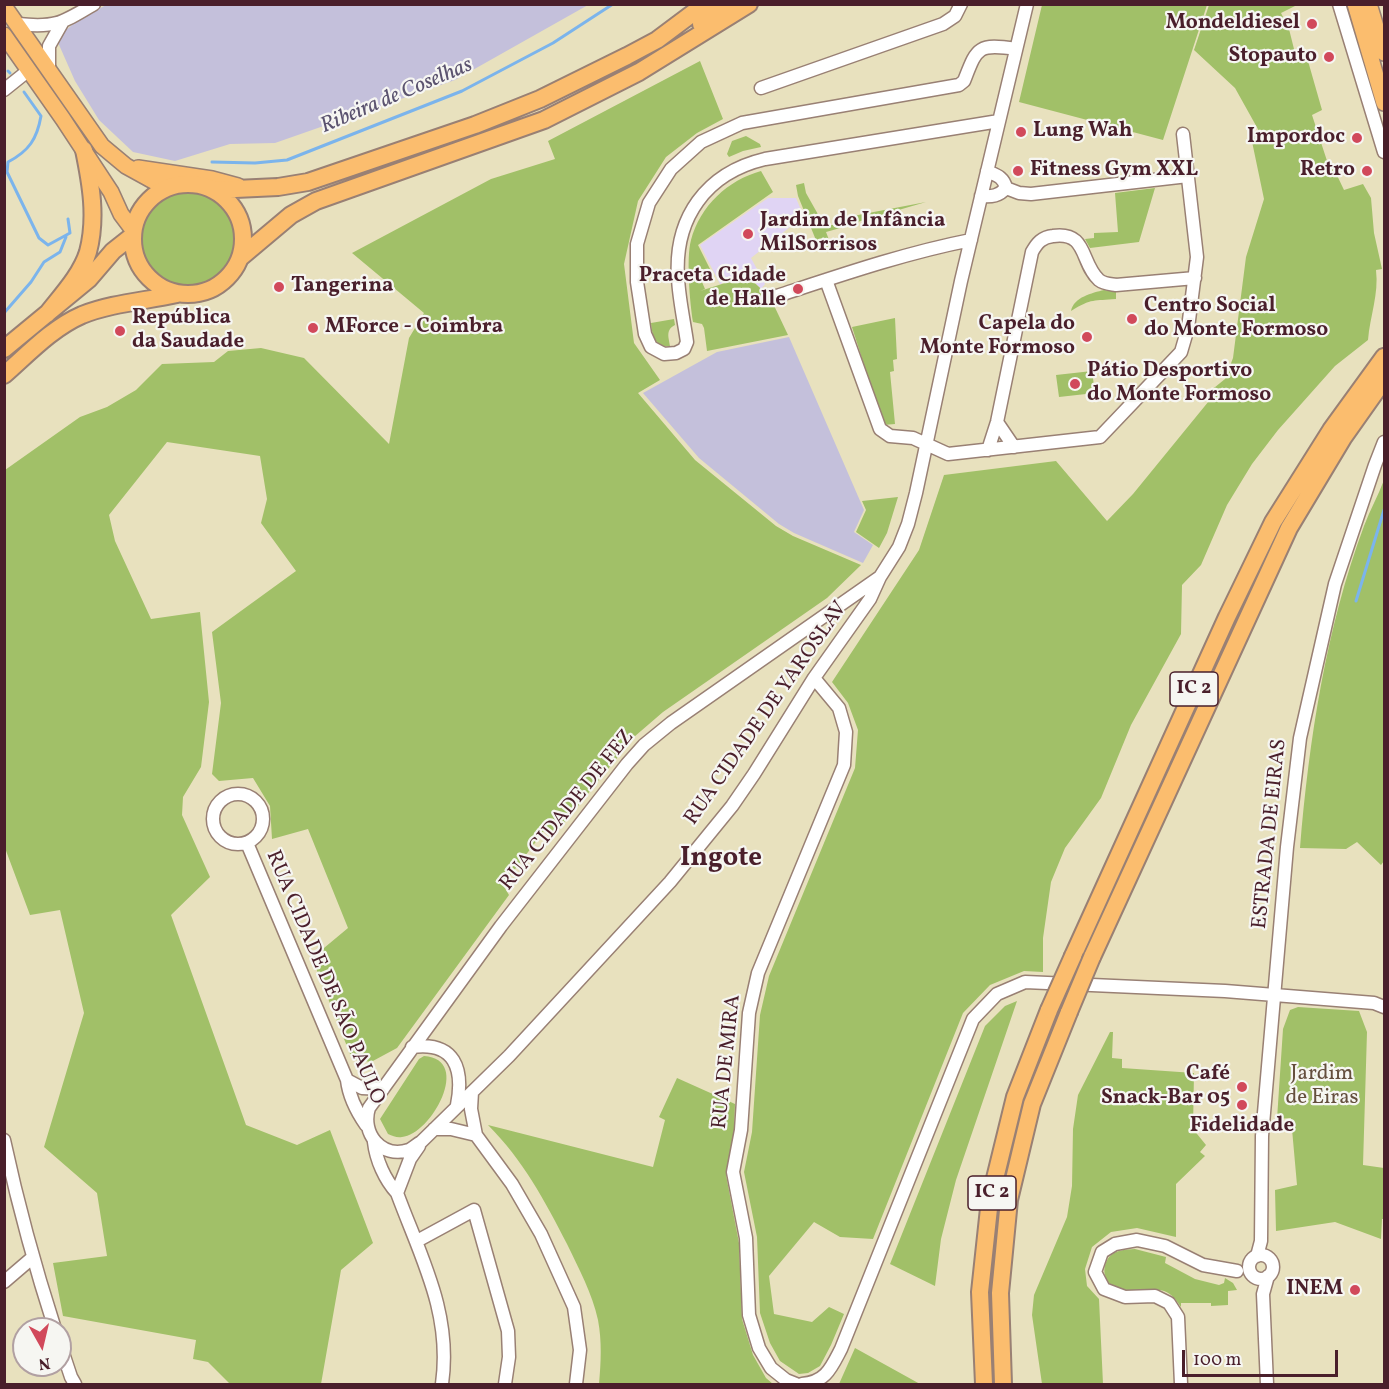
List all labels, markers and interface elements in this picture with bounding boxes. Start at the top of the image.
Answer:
place label: Mondeldiesel [1166,11,1300,37]
marker: Mondeldiesel [1305,17,1319,31]
place label: Stopauto [1228,44,1317,70]
marker: Stopauto [1322,50,1336,64]
water label: Ribeira de Coselhas [317,53,477,141]
place label: Lung Wah [1033,119,1132,145]
marker: Lung Wah [1014,125,1028,139]
place label: Impordoc [1247,125,1345,151]
marker: Impordoc [1350,131,1364,145]
place label: Fitness Gym XXL [1030,158,1198,184]
place label: Retro [1300,158,1355,184]
marker: Fitness Gym XXL [1011,164,1025,178]
marker: Retro [1360,164,1374,178]
place label: Jardim de Infância MilSorrisos [760,209,945,259]
marker: Jardim de Infância MilSorrisos [741,227,755,241]
place label: Praceta Cidade de Halle [639,264,786,314]
place label: Tangerina [291,274,394,300]
marker: Tangerina [272,280,286,294]
marker: Praceta Cidade de Halle [791,282,805,296]
place label: Centro Social do Monte Formoso [1144,294,1328,344]
place label: República da Saudade [132,306,244,356]
place label: Capela do Monte Formoso [920,312,1075,362]
marker: Centro Social do Monte Formoso [1125,312,1139,326]
place label: MForce - Coimbra [325,315,503,341]
marker: MForce - Coimbra [306,321,320,335]
marker: República da Saudade [113,324,127,338]
marker: Capela do Monte Formoso [1080,330,1094,344]
place label: Pátio Desportivo do Monte Formoso [1087,359,1271,409]
marker: Pátio Desportivo do Monte Formoso [1068,377,1082,391]
street label: RUA CIDADE DE YAROSLAV [680,597,854,831]
road number: IC 2 [1170,672,1218,706]
street label: RUA CIDADE DE FEZ [495,726,641,896]
street label: ESTRADA DE EIRAS [1248,738,1294,930]
district label: Ingote [680,844,762,876]
street label: RUA CIDADE DE SÃO PAULO [259,847,389,1109]
street label: RUA DE MIRA [708,994,748,1130]
place label: Café Snack-Bar 05 [1101,1062,1230,1112]
park label: Jardim de Eiras [1285,1062,1359,1112]
marker: Café Snack-Bar 05 [1235,1080,1249,1094]
marker: Fidelidade [1235,1098,1249,1112]
place label: Fidelidade [1190,1114,1294,1140]
road number: IC 2 [968,1176,1016,1210]
place label: INEM [1286,1277,1343,1303]
marker: INEM [1348,1283,1362,1297]
north arrow [12,1317,72,1377]
scale bar [1185,1338,1341,1376]
text: 100 m [1193,1348,1242,1373]
text: N [37,1351,52,1375]

